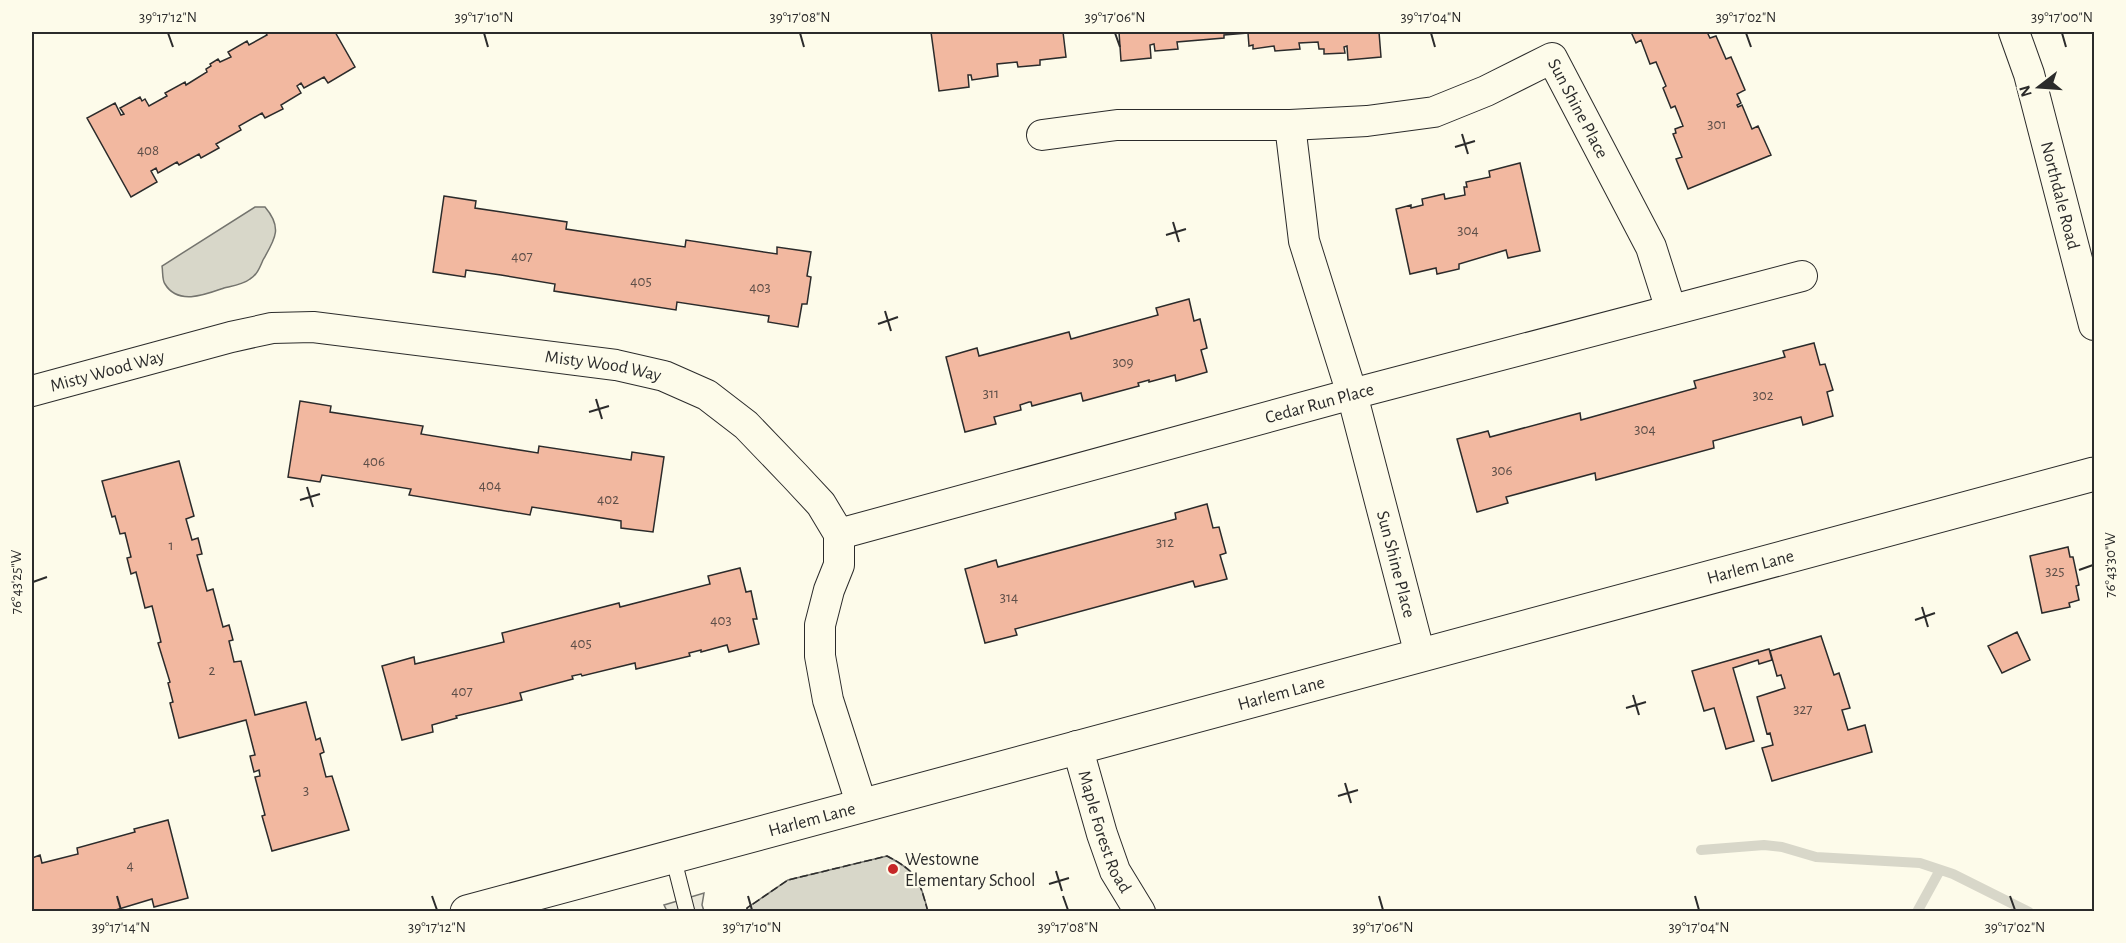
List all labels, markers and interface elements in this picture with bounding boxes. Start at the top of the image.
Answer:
text: 39°17'12"N [139,10,197,25]
text: 39°17'10"N [454,10,514,25]
text: 39°17'08"N [769,10,831,25]
text: 39°17'06"N [1085,10,1145,25]
text: 39°17'04"N [1400,10,1462,25]
text: 39°17'02"N [1716,10,1776,25]
text: 39°17'00"N [2031,10,2093,25]
street label: Sun Shine Place [1544,56,1611,162]
north arrow [2009,57,2069,117]
text: N [2016,83,2035,99]
house number: 301 [1707,117,1727,132]
street label: Northdale Road [2037,140,2082,252]
house number: 408 [137,143,159,158]
house number: 304 [1457,223,1479,238]
house number: 407 [511,249,533,264]
house number: 405 [630,274,652,289]
house number: 403 [749,280,771,295]
street label: Misty Wood Way [48,347,167,396]
street label: Misty Wood Way [544,348,663,385]
house number: 309 [1112,355,1134,370]
street label: Cedar Run Place [1263,381,1376,427]
house number: 311 [983,386,999,401]
house number: 302 [1753,388,1774,403]
house number: 304 [1634,422,1656,437]
house number: 406 [363,454,385,469]
house number: 306 [1491,463,1513,478]
house number: 404 [479,478,501,493]
house number: 402 [597,492,619,507]
street label: Sun Shine Place [1373,509,1418,620]
text: 76°43'30"W [2103,532,2118,598]
house number: 312 [1156,535,1174,550]
house number: 1 [168,538,174,553]
street label: Harlem Lane [1705,547,1796,588]
text: 76°43'25"W [9,549,24,614]
house number: 325 [2045,564,2065,579]
house number: 314 [1000,590,1018,605]
house number: 403 [710,613,732,628]
house number: 405 [570,636,592,651]
house number: 2 [209,663,216,678]
street label: Harlem Lane [1236,674,1327,714]
house number: 407 [451,684,473,699]
house number: 327 [1793,702,1813,717]
street label: Maple Forest Road [1074,769,1134,896]
house number: 3 [303,783,309,798]
street label: Harlem Lane [767,800,857,840]
place label: Westowne Elementary School [905,851,1036,890]
house number: 4 [126,858,134,873]
marker: Westowne Elementary School [886,862,900,876]
text: 39°17'14"N [92,920,150,935]
text: 39°17'12"N [408,920,466,935]
text: 39°17'10"N [722,920,782,935]
text: 39°17'08"N [1037,920,1099,935]
text: 39°17'06"N [1353,920,1413,935]
text: 39°17'04"N [1668,920,1730,935]
text: 39°17'02"N [1985,920,2045,935]

